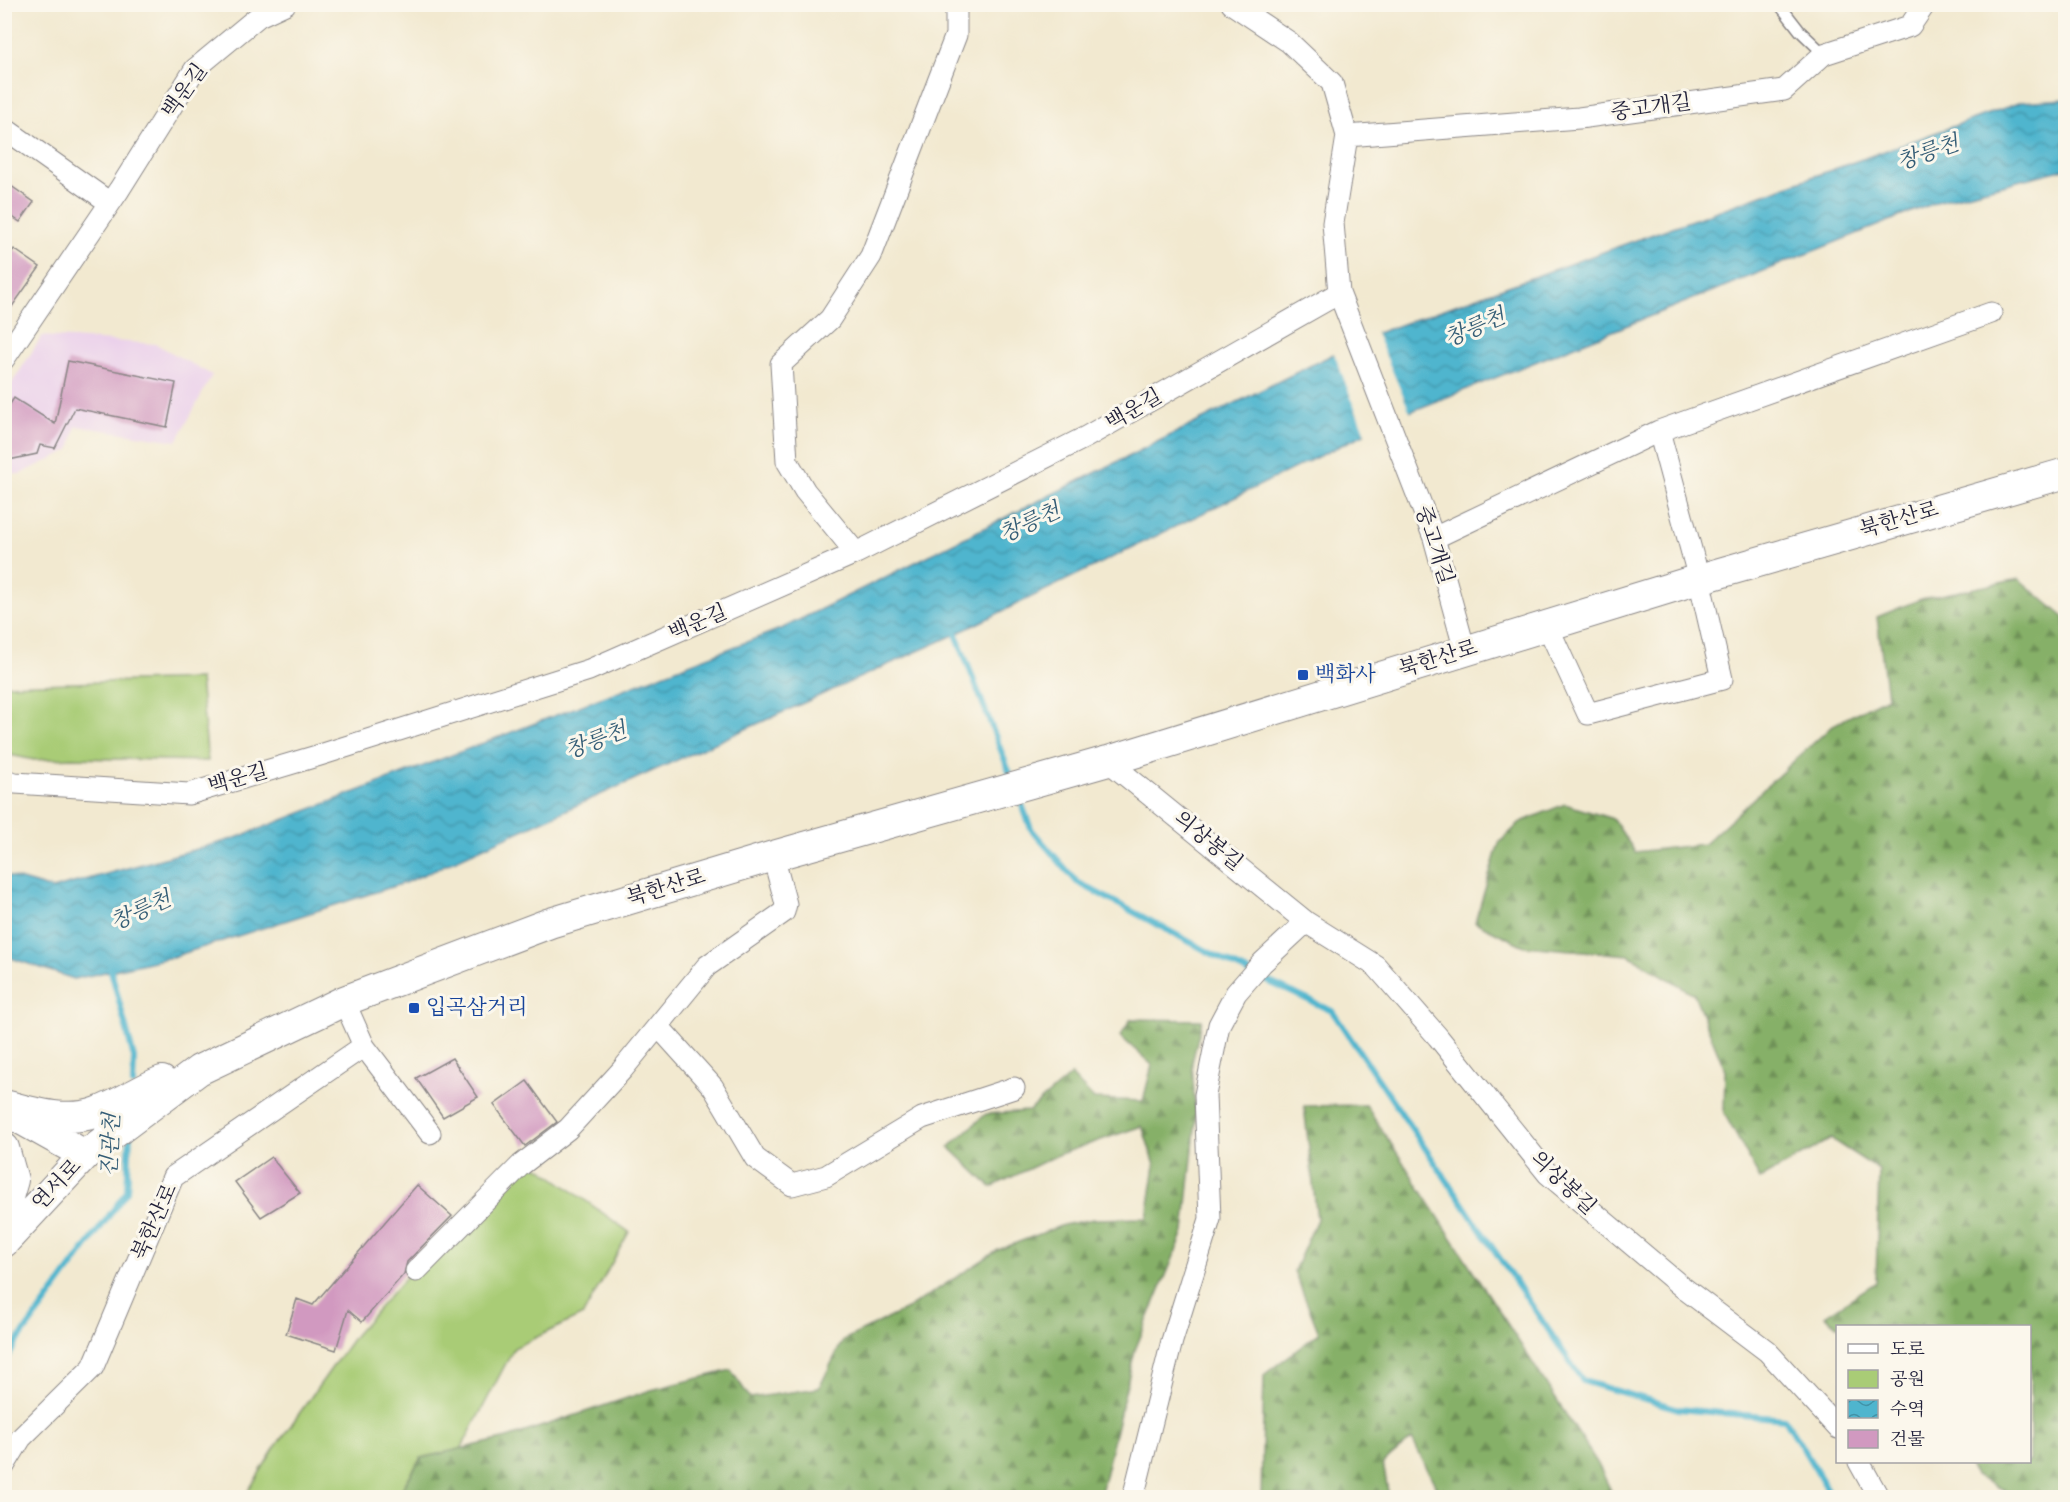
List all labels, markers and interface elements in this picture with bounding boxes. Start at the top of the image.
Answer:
street label: 백운길 [157,59,213,123]
street label: 중고개길 [1609,89,1693,127]
water label: 창릉천 [1893,129,1964,176]
water label: 창릉천 [1440,302,1511,353]
street label: 백운길 [1101,384,1167,436]
street label: 북한산로 [1856,496,1942,544]
water label: 창릉천 [995,497,1066,549]
street label: 중고개길 [1409,502,1459,588]
street label: 백운길 [665,599,731,647]
street label: 북한산로 [1395,635,1481,683]
place label: 백화사 [1315,662,1377,688]
marker: 백화사 [1296,668,1310,682]
water label: 창릉천 [561,716,632,765]
street label: 백운길 [205,758,271,800]
street label: 의상봉길 [1168,805,1248,877]
street label: 북한산로 [623,864,709,912]
water label: 창릉천 [106,885,177,936]
place label: 입곡삼거리 [426,995,527,1021]
marker: 입곡삼거리 [407,1001,421,1015]
water label: 진관천 [96,1111,126,1178]
street label: 의상봉길 [1525,1145,1601,1221]
street label: 연서로 [27,1154,87,1216]
street label: 북한산로 [127,1180,183,1264]
legend [1836,1325,2031,1463]
text: 도로 [1890,1339,1925,1361]
text: 공원 [1890,1369,1925,1391]
text: 수역 [1890,1399,1925,1421]
text: 건물 [1890,1429,1925,1451]

